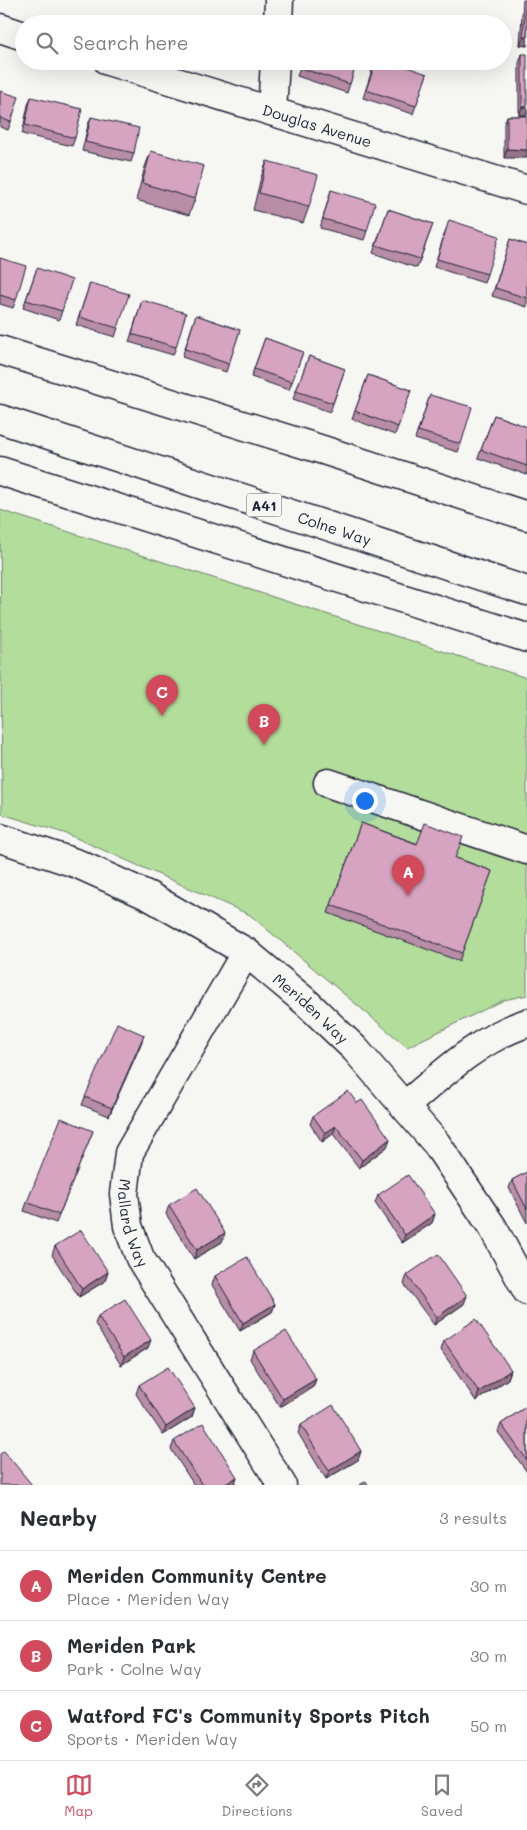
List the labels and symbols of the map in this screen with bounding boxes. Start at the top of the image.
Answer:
street label: Douglas Avenue [260,99,374,152]
road number: A41 [246,494,282,516]
street label: Colne Way [295,507,374,550]
pin: C [146,675,178,716]
pin: B [248,704,280,745]
your location [352,788,378,814]
pin: A [392,855,424,896]
street label: Meriden Way [269,969,353,1048]
street label: Mallard Way [114,1178,153,1271]

